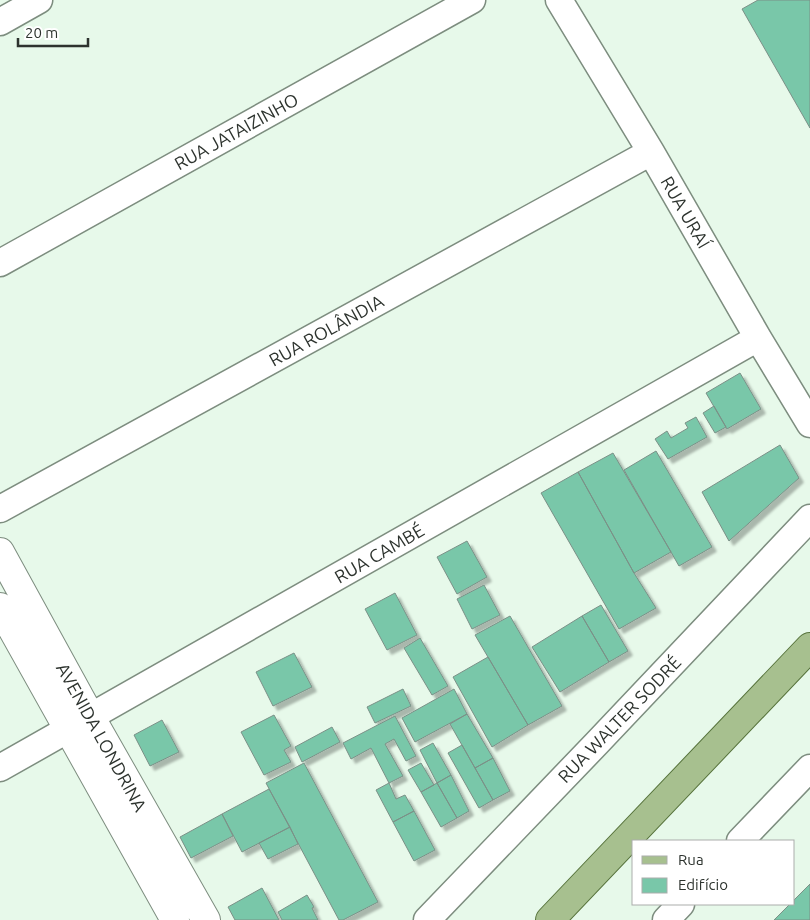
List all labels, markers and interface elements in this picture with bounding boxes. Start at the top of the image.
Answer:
scale bar [18,15,88,47]
text: 20 m [25,24,58,41]
street label: RUA JATAIZINHO [171,89,301,173]
street label: RUA URAÍ [657,172,716,252]
street label: RUA ROLÂNDIA [265,289,387,370]
street label: RUA CAMBÉ [330,519,427,587]
street label: RUA WALTER SODRÉ [553,651,684,786]
street label: AVENIDA LONDRINA [53,659,151,815]
legend [632,840,795,905]
text: Rua [678,851,704,868]
text: Edifício [678,876,728,893]

